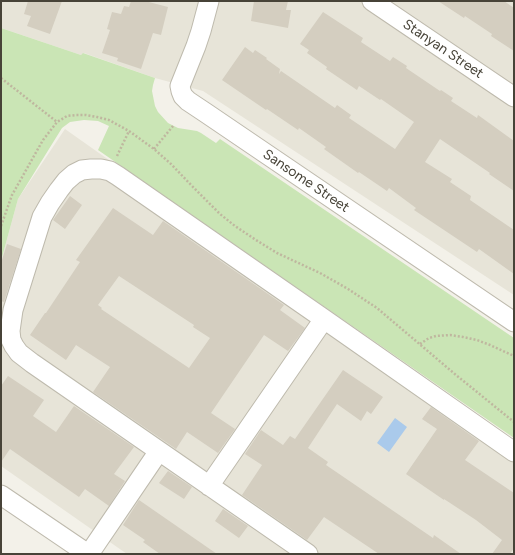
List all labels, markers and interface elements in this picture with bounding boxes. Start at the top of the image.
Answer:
street label: Stanyan Street [400,16,486,82]
street label: Sansome Street [260,146,352,216]

